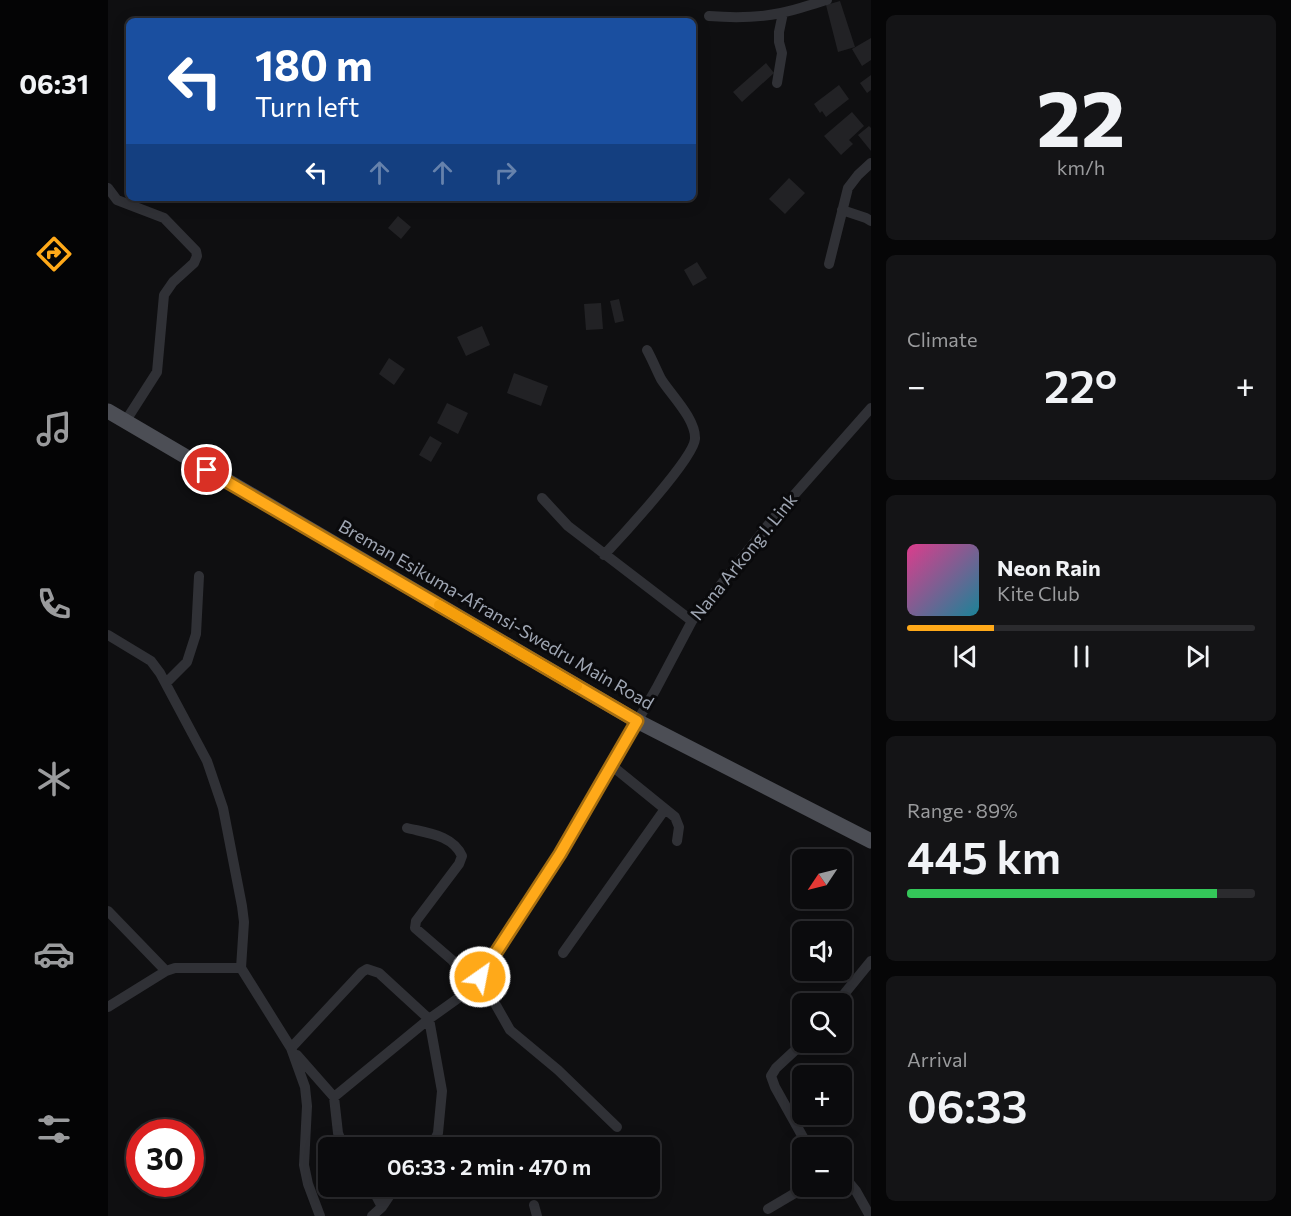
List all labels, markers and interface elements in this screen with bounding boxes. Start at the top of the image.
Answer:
text: 180 m [255,38,373,90]
icon: left [156,42,234,120]
text: 06:31 [19,67,89,100]
text: 22 [1037,68,1125,163]
text: Turn left [255,90,359,123]
text: km/h [1057,155,1105,179]
icon: left [300,156,333,189]
icon: ahead [363,156,396,189]
icon: ahead [426,156,459,189]
icon: right [489,156,522,189]
icon: directions [33,233,75,275]
text: Climate [907,327,977,351]
text: 22° [1044,357,1117,412]
text: − [907,364,926,405]
text: + [1236,364,1255,405]
icon: music [33,408,75,450]
pin [181,444,232,495]
icon: arrive [190,453,223,486]
street label: Nana Arkong I. Link [685,488,801,624]
street label: Breman Esikuma-Afransi-Swedru Main Road [335,514,658,714]
text: Neon Rain [997,554,1101,581]
text: Kite Club [997,581,1080,605]
icon: phone [33,583,75,625]
icon: previous [949,640,982,673]
icon: pause [1065,640,1098,673]
icon: next [1181,640,1214,673]
icon: climate [33,758,75,800]
text: Range · 89% [907,798,1018,822]
text: 445 km [907,828,1061,883]
north arrow [792,849,852,909]
map controls [792,849,852,1197]
button: sound [792,921,852,981]
icon: car [33,933,75,975]
position arrow [448,945,512,1009]
button: search [792,993,852,1053]
text: Arrival [907,1047,968,1071]
button: + [792,1065,852,1125]
text: 06:33 [907,1077,1028,1132]
icon: filters [33,1108,75,1150]
speed limit sign: 30 [126,1119,204,1197]
button: − [792,1137,852,1197]
text: 06:33 · 2 min · 470 m [387,1153,591,1180]

